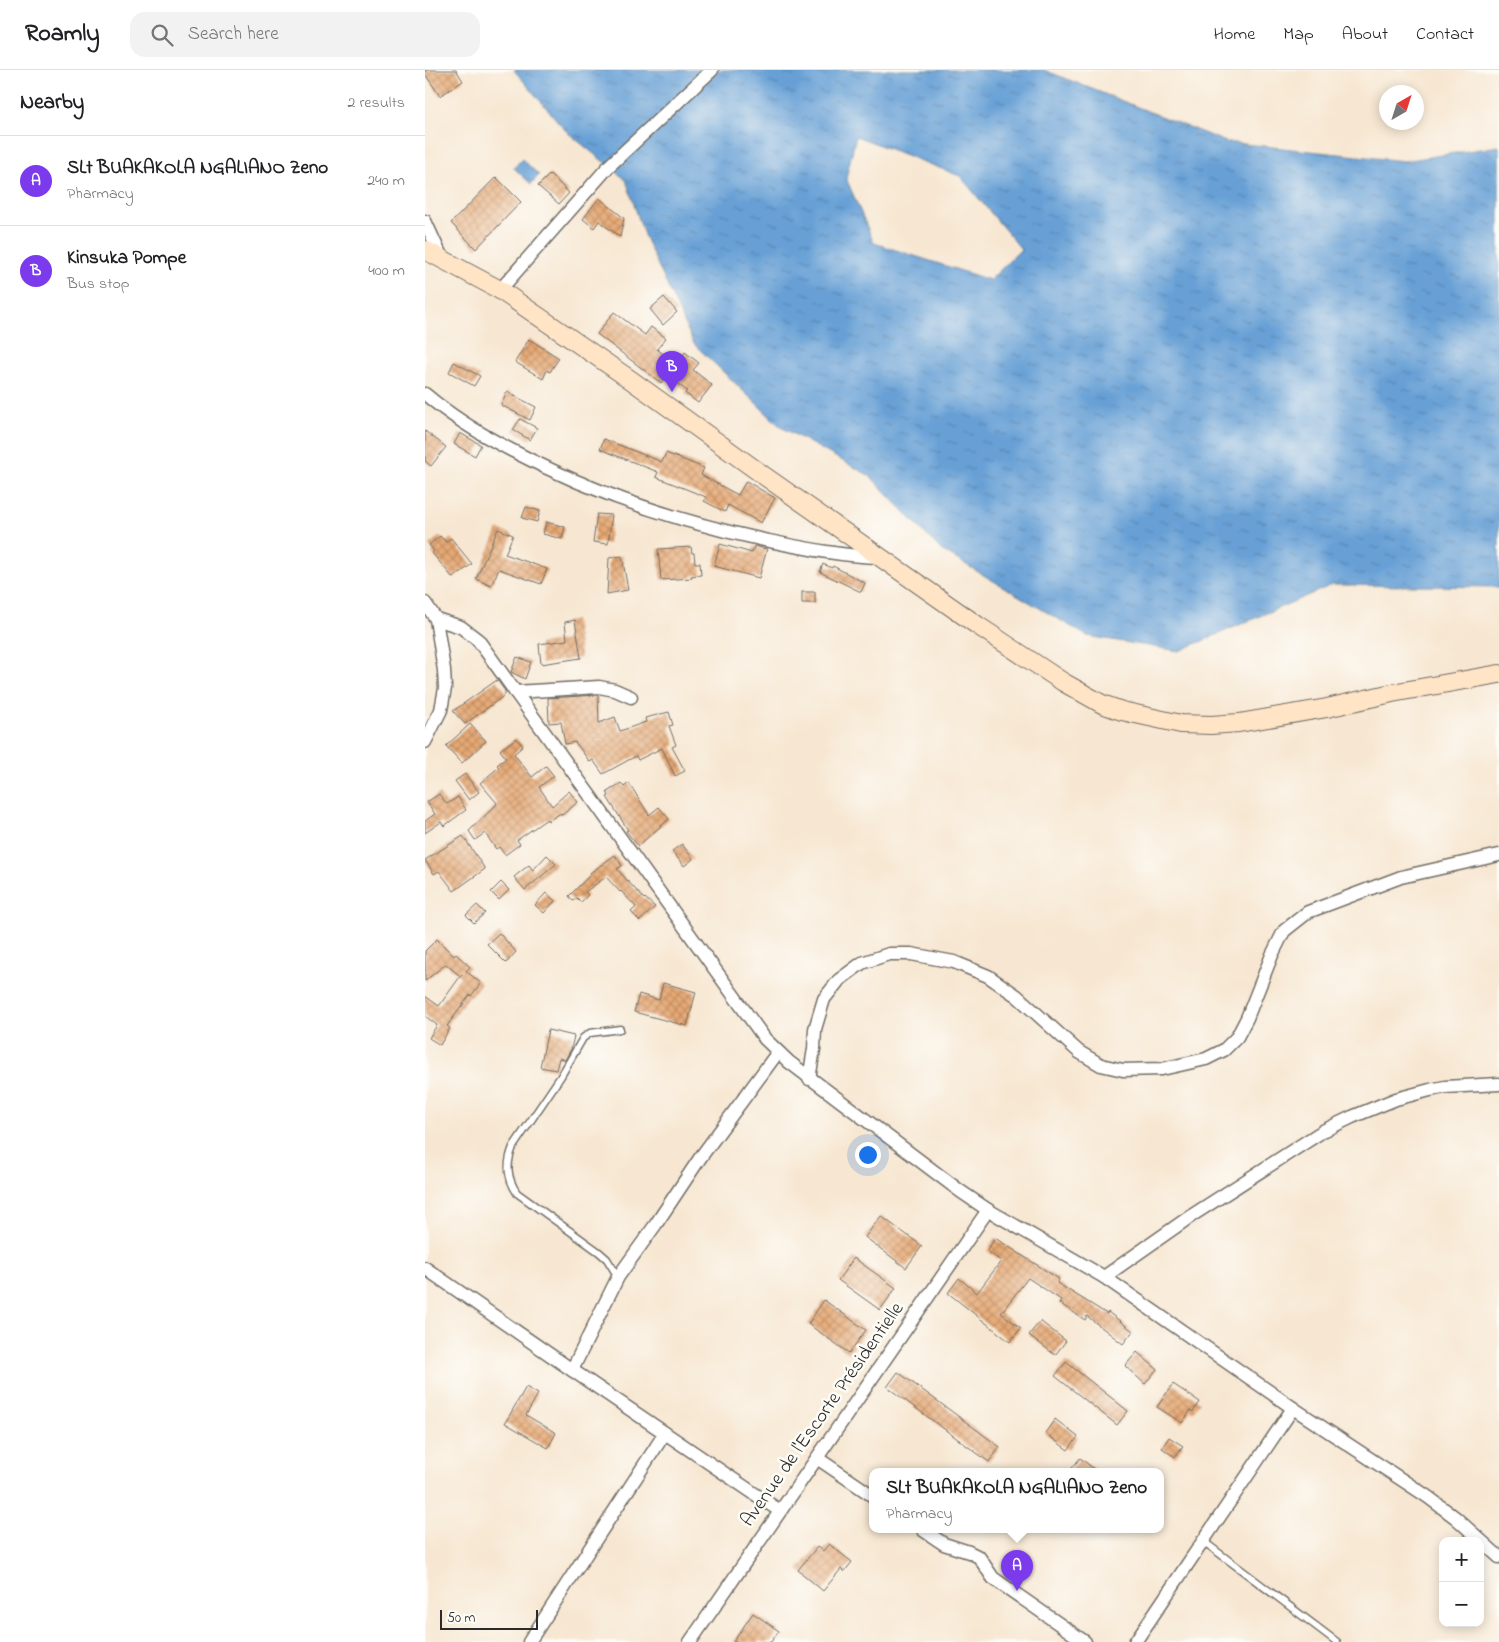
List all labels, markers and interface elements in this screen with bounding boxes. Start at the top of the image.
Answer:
search box [130,12,480,57]
text: Roamly [25,17,100,52]
icon: search [148,21,176,49]
text: Search here [188,21,279,48]
text: Home [1214,22,1255,48]
text: Map [1283,22,1314,48]
text: About [1342,22,1388,48]
text: Contact [1416,22,1474,48]
north arrow [1379,85,1424,130]
text: Nearby [20,88,84,118]
text: 2 results [347,91,405,115]
text: SLt BUAKAKOLA NGALIANO Zeno [67,155,328,182]
text: A [31,169,41,193]
text: 240 m [367,169,405,193]
text: Pharmacy [67,182,134,206]
text: Kinsuka Pompe [67,245,186,272]
text: B [31,259,41,283]
text: 400 m [368,259,405,283]
text: Bus stop [67,272,130,296]
pin: B [656,351,688,392]
your location [855,1142,881,1168]
street label: Avenue de l'Escorte Présidentielle [734,1297,912,1533]
popup [869,1468,1164,1533]
text: SLt BUAKAKOLA NGALIANO Zeno [886,1475,1147,1502]
text: Pharmacy [886,1502,952,1526]
map controls [1439,1537,1484,1627]
button: + [1439,1537,1484,1582]
pin: A [1001,1550,1033,1591]
button: − [1439,1582,1484,1627]
scale bar [440,1607,537,1630]
text: 50 m [447,1608,475,1629]

